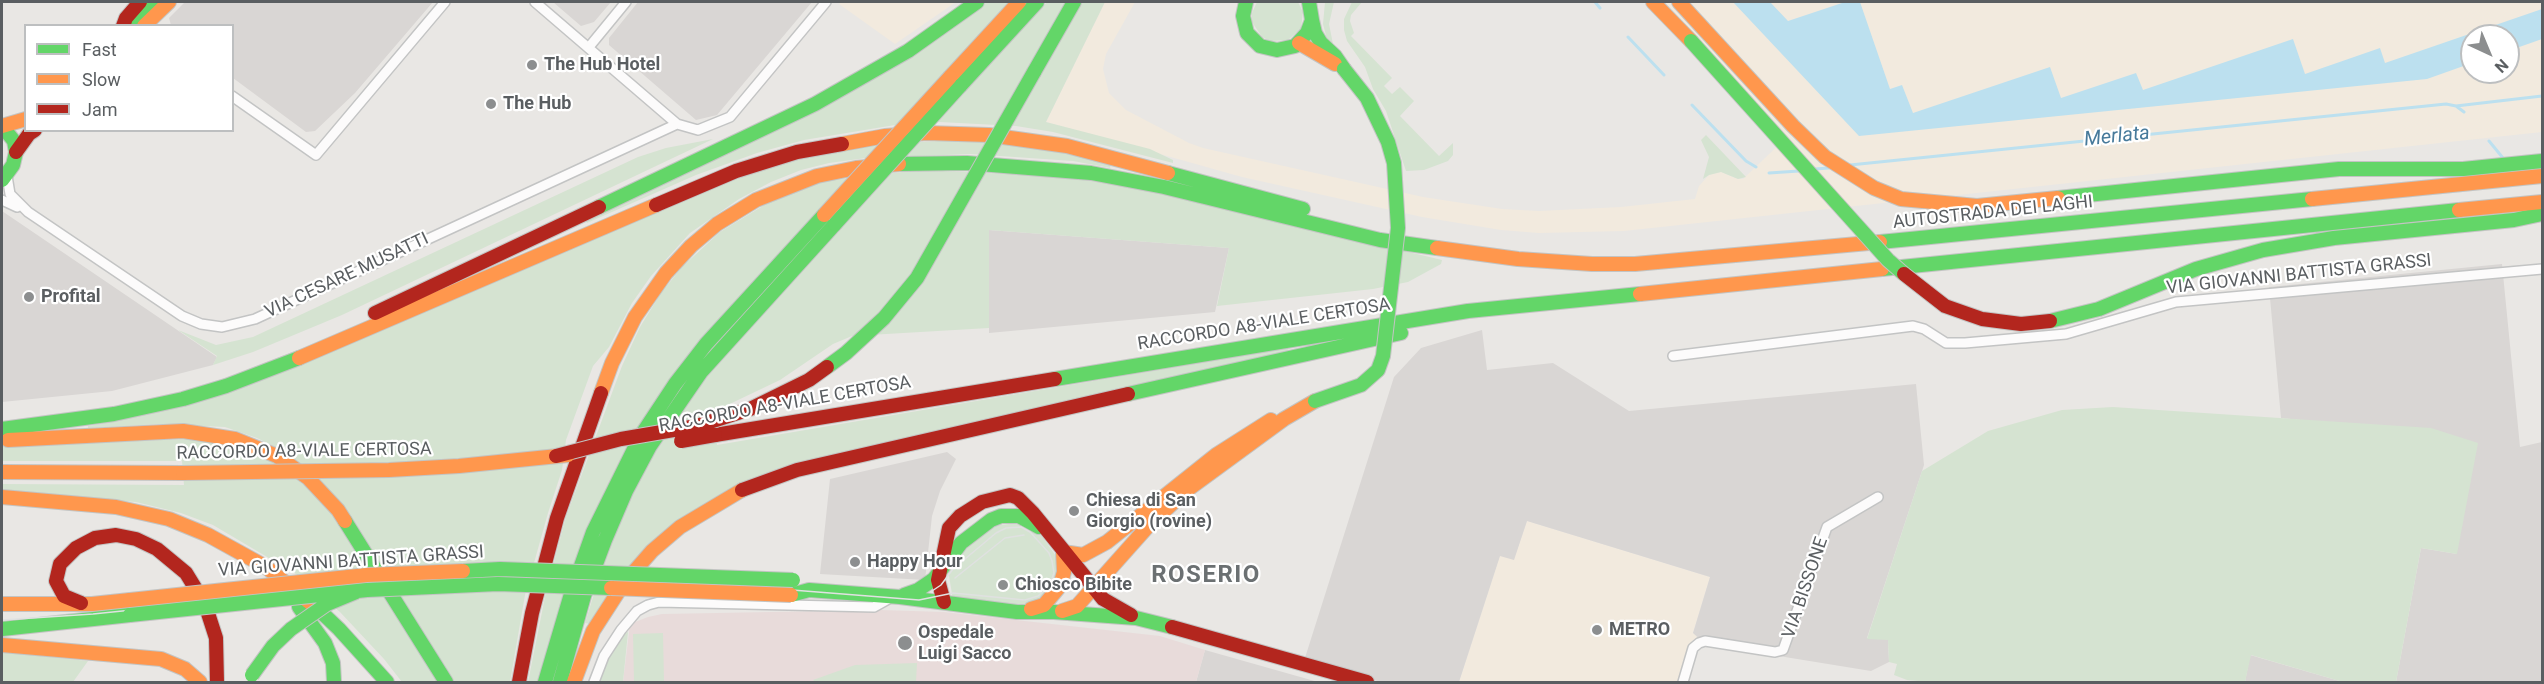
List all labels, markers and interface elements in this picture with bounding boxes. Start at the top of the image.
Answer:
legend [24,24,234,132]
north arrow [2460,24,2520,84]
text: Fast [82,39,117,60]
place label: The Hub Hotel [544,54,660,76]
text: N [2491,55,2512,77]
marker: The Hub Hotel [525,58,539,72]
text: Slow [82,69,121,90]
place label: The Hub [503,93,571,115]
marker: The Hub [484,97,498,111]
text: Jam [82,99,118,120]
water label: Merlata [2083,122,2151,152]
street label: AUTOSTRADA DEI LAGHI [1892,192,2094,234]
street label: VIA CESARE MUSATTI [262,229,432,323]
street label: VIA GIOVANNI BATTISTA GRASSI [2165,250,2433,300]
place label: Profital [41,286,101,308]
marker: Profital [22,290,36,304]
street label: RACCORDO A8-VIALE CERTOSA [1136,294,1392,356]
street label: RACCORDO A8-VIALE CERTOSA [657,372,913,438]
street label: RACCORDO A8-VIALE CERTOSA [176,439,432,465]
place label: Chiesa di San Giorgio (rovine) [1086,490,1212,532]
marker: Chiesa di San Giorgio (rovine) [1067,504,1081,518]
street label: VIA BISSONE [1779,535,1833,641]
street label: VIA GIOVANNI BATTISTA GRASSI [217,542,485,582]
place label: Happy Hour [867,551,963,573]
marker: Happy Hour [848,555,862,569]
district label: ROSERIO [1151,562,1261,590]
place label: Chiosco Bibite [1015,574,1132,596]
marker: Chiosco Bibite [996,578,1010,592]
place label: METRO [1609,619,1670,641]
place label: Ospedale Luigi Sacco [918,622,1012,664]
marker: METRO [1590,623,1604,637]
marker: Ospedale Luigi Sacco [896,634,914,652]

